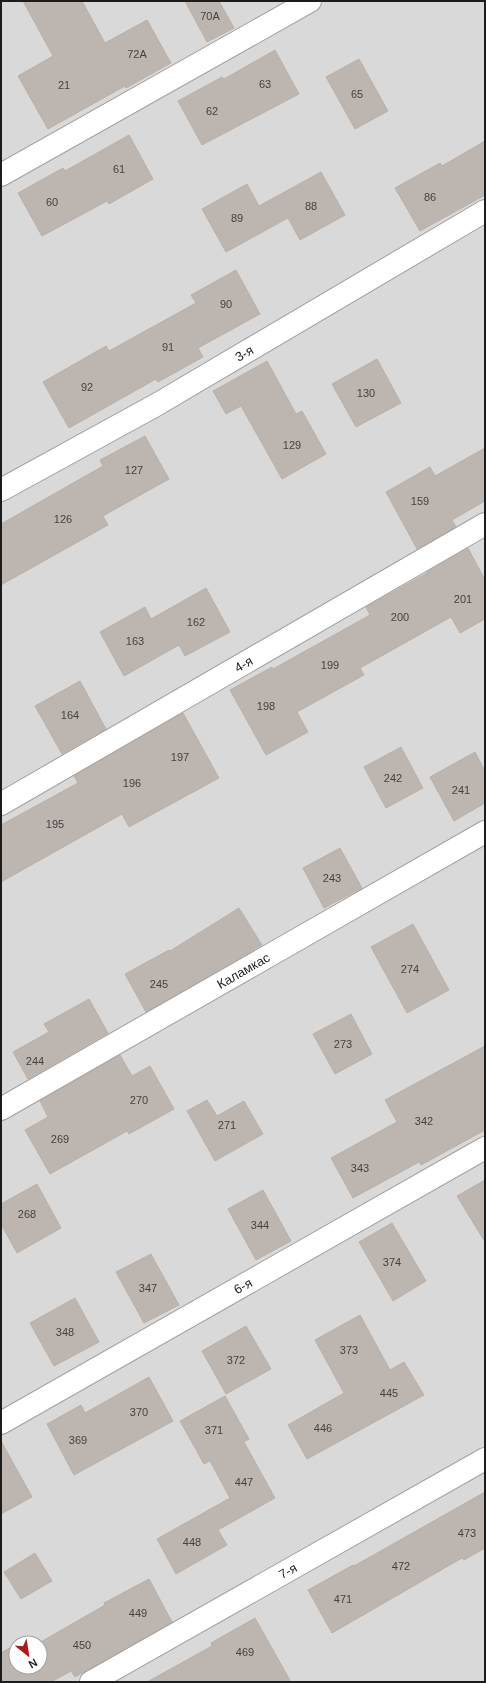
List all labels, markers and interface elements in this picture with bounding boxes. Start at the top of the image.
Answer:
house number: 70А [200,10,220,22]
house number: 72А [127,48,147,60]
house number: 63 [259,78,271,90]
house number: 21 [58,79,70,91]
house number: 65 [351,88,363,100]
house number: 62 [206,105,218,117]
house number: 61 [113,163,125,175]
house number: 86 [424,191,436,203]
house number: 60 [46,196,58,208]
house number: 88 [305,200,317,212]
house number: 89 [231,212,243,224]
house number: 90 [220,298,232,310]
house number: 91 [162,341,174,353]
street label: 3-я [232,342,256,364]
house number: 92 [81,381,93,393]
house number: 130 [357,387,375,399]
house number: 129 [283,439,301,451]
house number: 127 [125,464,143,476]
house number: 159 [411,495,429,507]
house number: 126 [54,513,72,525]
house number: 201 [454,593,472,605]
house number: 200 [391,611,409,623]
house number: 162 [187,616,205,628]
house number: 163 [126,635,144,647]
street label: 4-я [232,653,255,675]
house number: 199 [321,659,339,671]
house number: 198 [257,700,275,712]
house number: 164 [61,709,79,721]
house number: 197 [171,751,189,763]
house number: 242 [384,772,402,784]
house number: 196 [123,777,141,789]
house number: 241 [452,784,470,796]
house number: 195 [46,818,64,830]
house number: 243 [323,872,341,884]
street label: Каламкас [214,949,273,991]
house number: 274 [401,963,419,975]
house number: 245 [150,978,168,990]
house number: 273 [334,1038,352,1050]
house number: 244 [26,1055,44,1067]
house number: 270 [130,1094,148,1106]
house number: 342 [415,1115,433,1127]
house number: 271 [218,1119,236,1131]
house number: 269 [51,1133,69,1145]
house number: 343 [351,1162,369,1174]
house number: 268 [18,1208,36,1220]
house number: 344 [251,1219,269,1231]
house number: 374 [383,1256,401,1268]
street label: 6-я [231,1275,255,1297]
house number: 347 [139,1282,157,1294]
house number: 348 [56,1326,74,1338]
house number: 373 [340,1344,358,1356]
house number: 372 [227,1354,245,1366]
house number: 445 [380,1387,398,1399]
house number: 370 [130,1406,148,1418]
house number: 446 [314,1422,332,1434]
house number: 371 [205,1424,223,1436]
house number: 369 [69,1434,87,1446]
house number: 447 [235,1476,253,1488]
house number: 473 [458,1527,476,1539]
house number: 448 [183,1536,201,1548]
street label: 7-я [276,1560,299,1582]
house number: 472 [392,1560,410,1572]
house number: 471 [334,1593,352,1605]
house number: 449 [129,1607,147,1619]
north arrow [8,1635,48,1675]
house number: 450 [73,1639,91,1651]
house number: 469 [236,1646,254,1658]
text: N [27,1656,39,1671]

